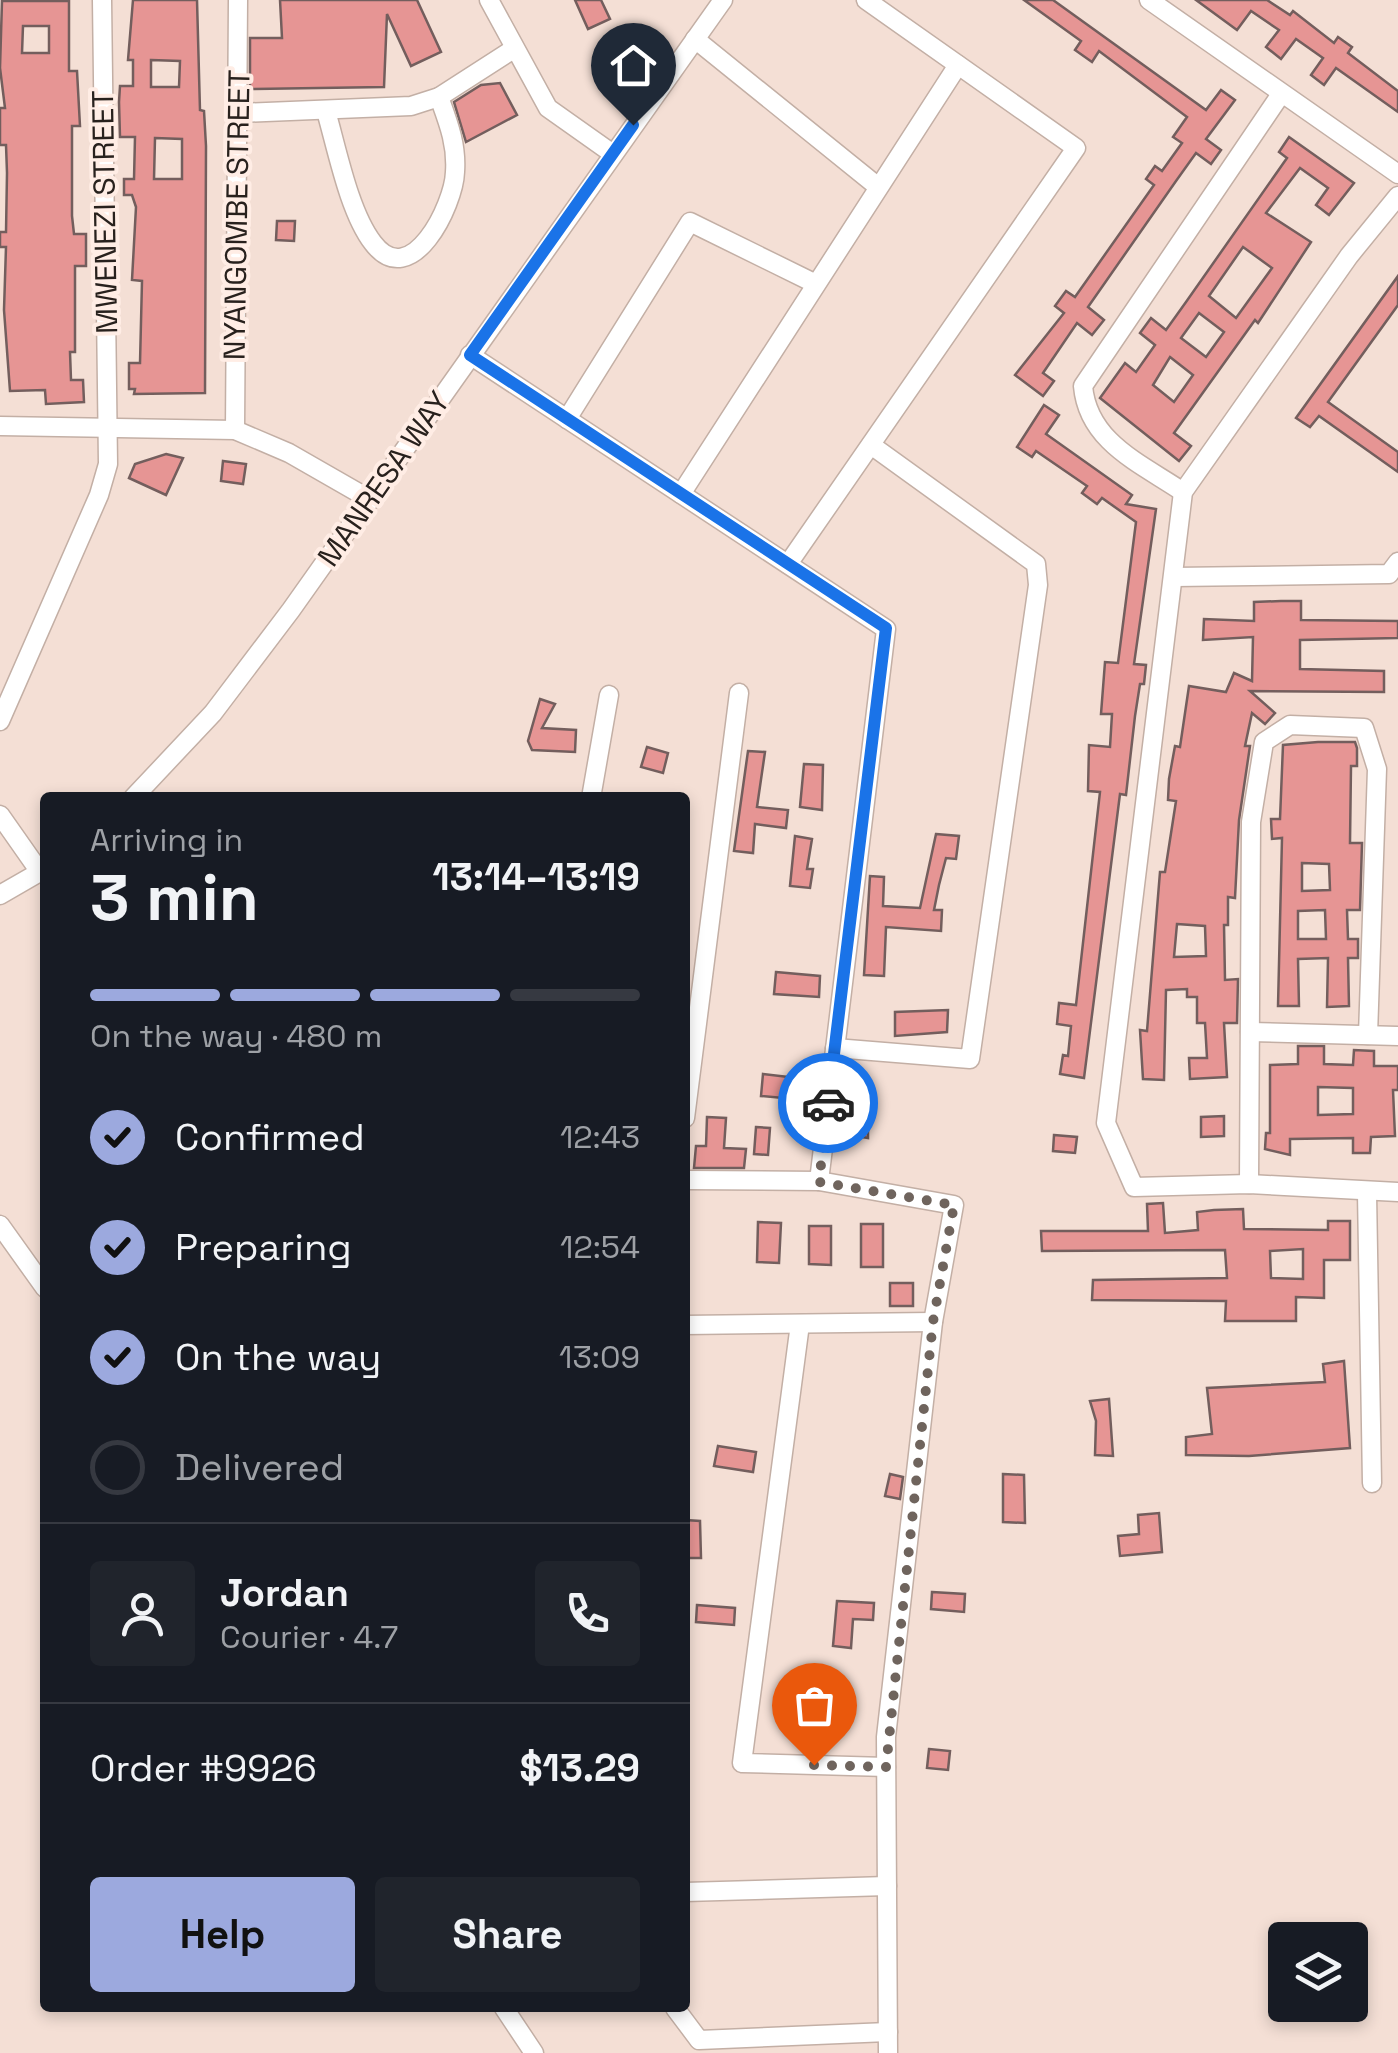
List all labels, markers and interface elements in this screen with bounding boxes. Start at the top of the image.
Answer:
pin [591,23,676,126]
icon: home [606,38,661,93]
street label: NYANGOMBE STREET [214,69,259,361]
street label: MWENEZI STREET [83,90,126,334]
street label: MANRESA WAY [309,383,458,574]
text: Arriving in [90,820,243,860]
text: 13:14–13:19 [433,853,640,901]
text: 3 min [90,856,259,939]
text: On the way · 480 m [90,1016,382,1056]
courier [778,1053,878,1153]
icon: car [801,1076,856,1131]
icon: check [90,1110,145,1165]
text: Confirmed [175,1113,365,1161]
text: 12:43 [560,1117,640,1157]
icon: check [90,1220,145,1275]
text: Preparing [175,1223,352,1271]
text: 12:54 [560,1227,640,1267]
icon: check [90,1330,145,1385]
text: On the way [175,1333,381,1381]
text: 13:09 [559,1337,640,1377]
text: Delivered [175,1443,344,1491]
button: person [90,1561,195,1666]
button: phone [535,1561,640,1666]
text: Jordan [220,1569,349,1617]
text: Courier · 4.7 [220,1617,398,1657]
pin [772,1663,857,1766]
icon: bag [787,1678,842,1733]
text: Order #9926 [90,1744,317,1792]
text: $13.29 [519,1744,640,1792]
button: Help [90,1877,355,1992]
button: Share [375,1877,640,1992]
map controls [1268,1922,1368,2022]
button: layers [1268,1922,1368,2022]

